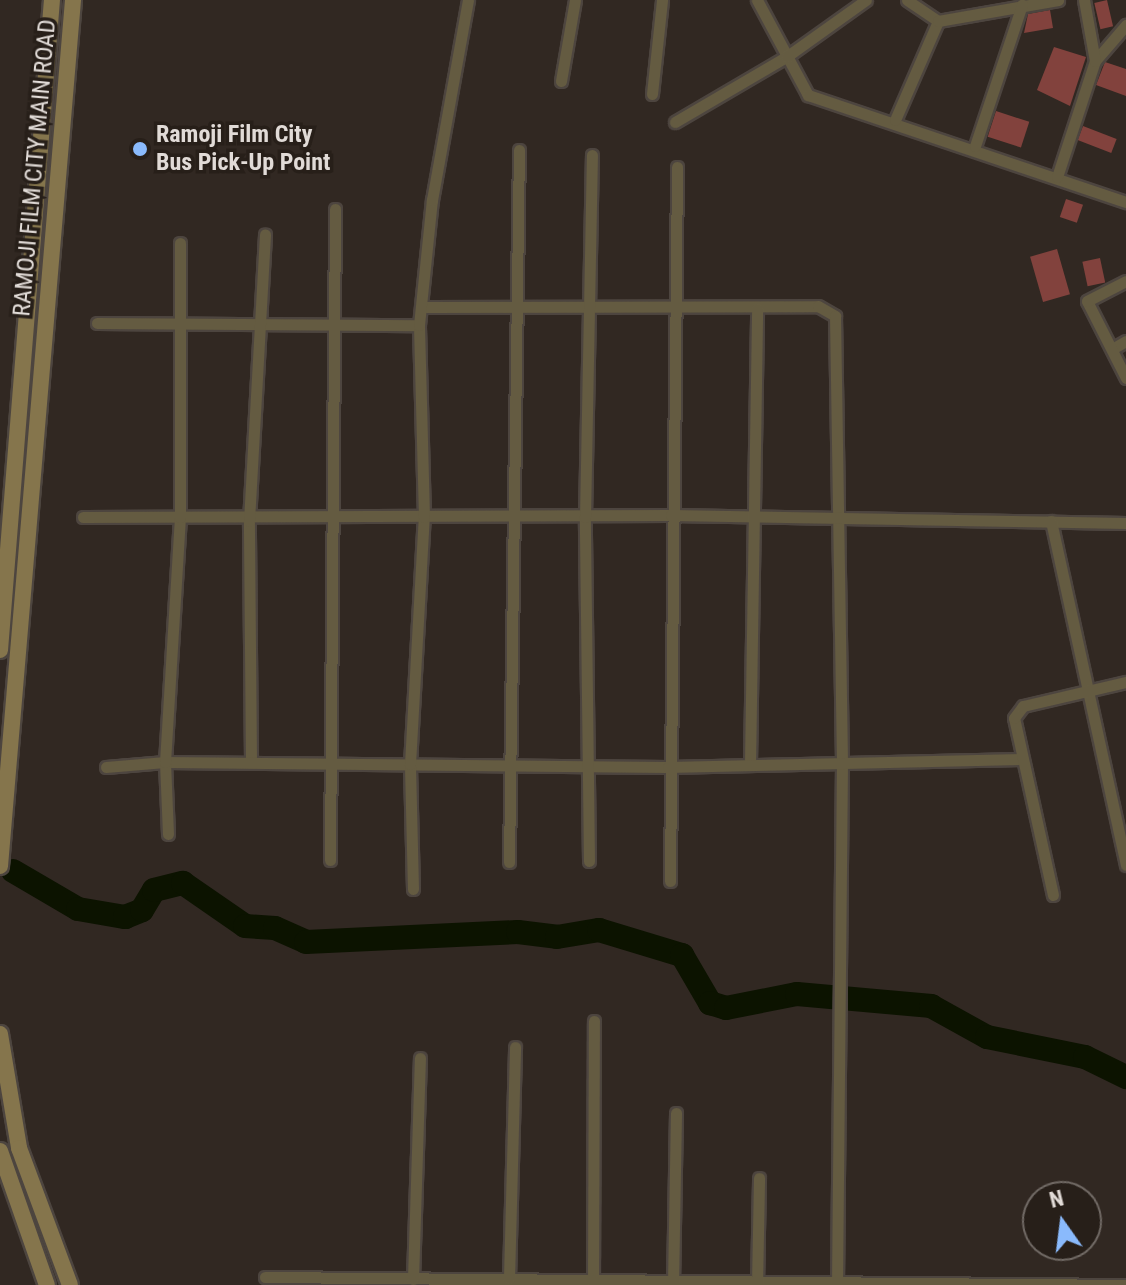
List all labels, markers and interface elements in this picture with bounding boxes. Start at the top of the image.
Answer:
street label: RAMOJI FILM CITY MAIN ROAD [8,18,62,318]
place label: Ramoji Film City Bus Pick-Up Point [156,121,330,177]
marker: Ramoji Film City Bus Pick-Up Point [131,140,149,158]
north arrow [1022,1181,1102,1261]
text: N [1047,1185,1066,1213]

